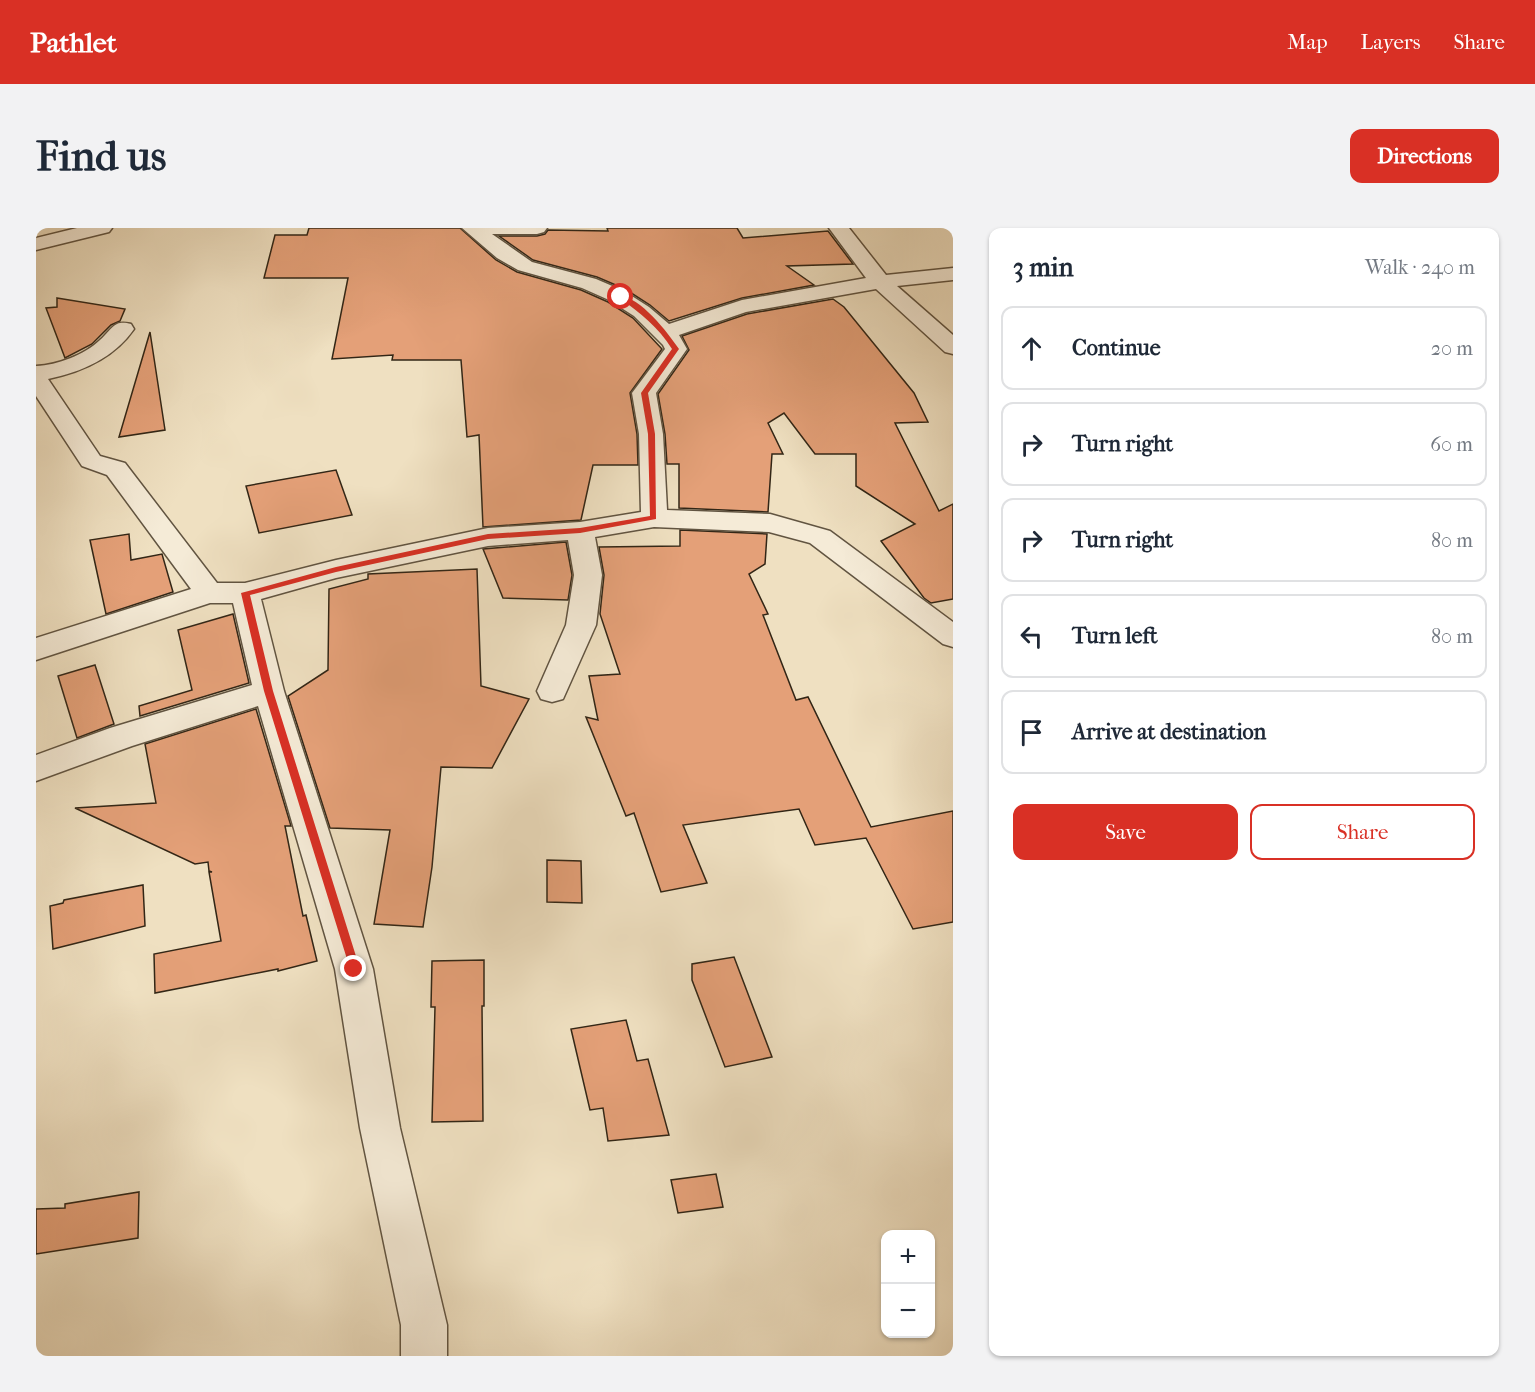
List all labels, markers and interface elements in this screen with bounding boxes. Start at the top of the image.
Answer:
text: Pathlet [30,26,117,59]
text: Map [1287,30,1328,54]
text: Layers [1361,30,1420,54]
text: Share [1453,30,1505,54]
button: Directions [1350,129,1499,183]
text: Find us [36,132,166,181]
text: 3 min [1013,252,1074,283]
text: Walk · 240 m [1365,256,1475,279]
route start [607,283,633,309]
icon: ahead [1015,332,1048,365]
text: Continue [1072,335,1161,361]
text: 20 m [1431,337,1473,360]
icon: right [1015,428,1048,461]
text: Turn right [1072,431,1173,457]
text: 60 m [1430,433,1473,456]
icon: right [1015,524,1048,557]
text: Turn right [1072,527,1173,553]
text: 80 m [1431,529,1473,552]
icon: left [1015,620,1048,653]
text: Turn left [1072,623,1158,649]
text: 80 m [1431,625,1473,648]
icon: arrive [1015,716,1048,749]
text: Arrive at destination [1072,719,1266,745]
button: Save [1013,804,1238,860]
button: Share [1250,804,1475,860]
route end [340,955,366,981]
map controls [881,1230,935,1338]
button: + [881,1230,935,1284]
button: − [881,1284,935,1338]

